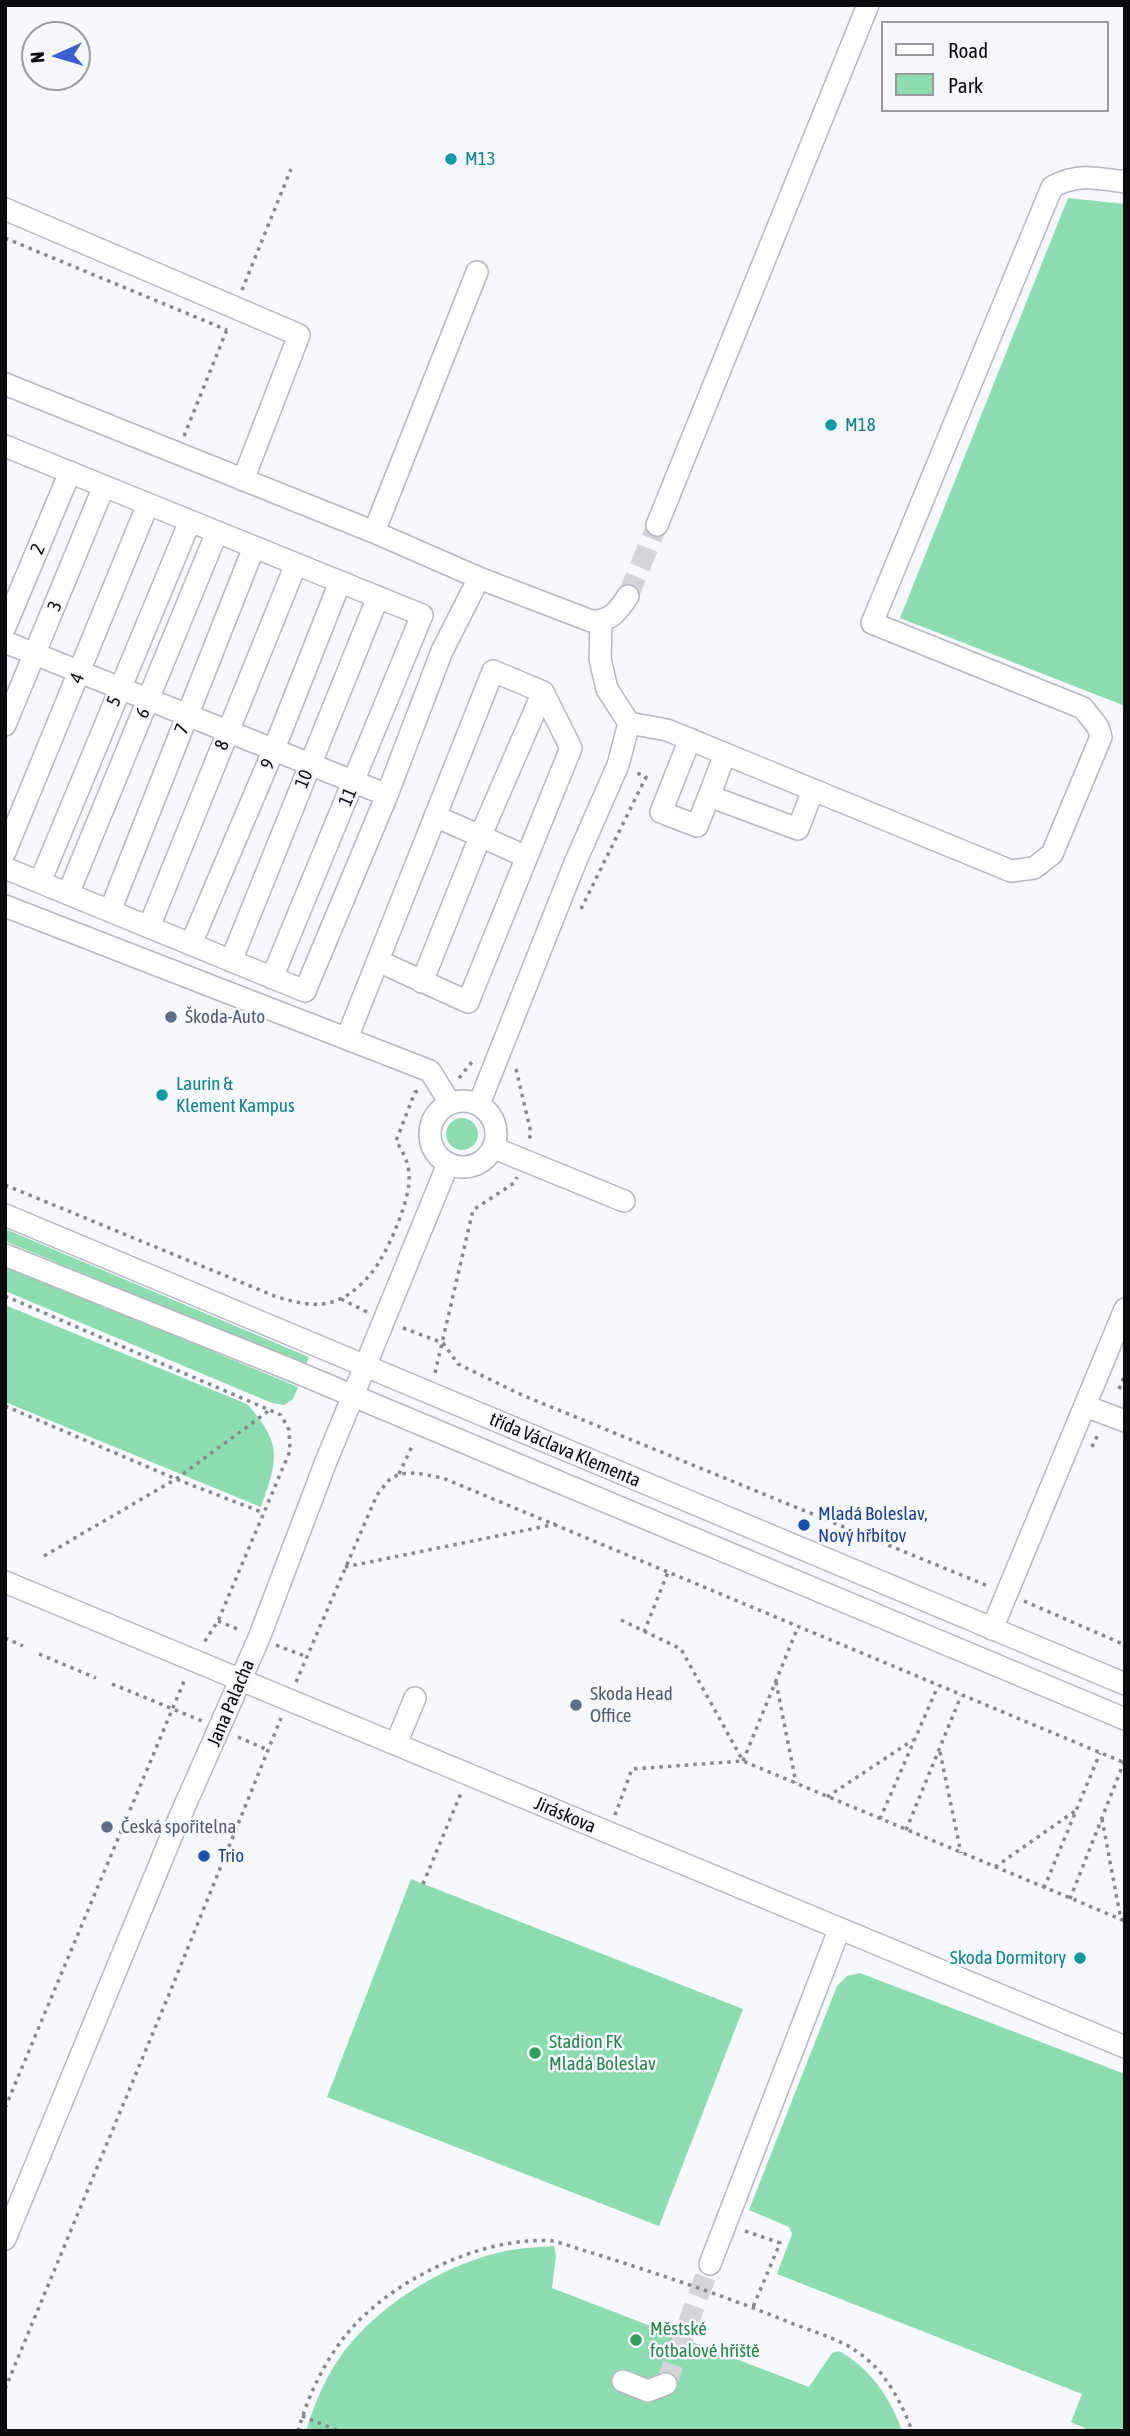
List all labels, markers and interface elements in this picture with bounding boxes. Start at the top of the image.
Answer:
north arrow [21,21,91,91]
legend [881,21,1109,112]
text: Road [948,38,988,62]
text: N [26,51,48,64]
text: Park [948,73,983,97]
place label: M13 [465,148,496,170]
marker: M13 [443,151,459,167]
place label: M18 [845,414,876,436]
marker: M18 [823,417,839,433]
street label: 2 [26,540,50,558]
street label: 3 [43,598,67,614]
street label: 4 [65,670,89,686]
street label: 5 [102,693,126,709]
street label: 6 [131,704,155,722]
street label: 7 [170,721,194,737]
street label: 8 [210,737,234,753]
street label: 9 [256,755,280,773]
street label: 10 [290,766,318,792]
street label: 11 [334,784,362,810]
place label: Škoda-Auto [185,1006,265,1028]
marker: Škoda-Auto [163,1009,179,1025]
place label: Laurin & Klement Kampus [176,1073,295,1117]
marker: Laurin & Klement Kampus [154,1087,170,1103]
street label: třída Václava Klementa [486,1408,644,1492]
place label: Mladá Boleslav, Nový hřbitov [818,1503,928,1547]
marker: Mladá Boleslav, Nový hřbitov [796,1517,812,1533]
street label: Jana Palacha [202,1656,260,1750]
place label: Skoda Head Office [590,1683,673,1727]
marker: Skoda Head Office [568,1697,584,1713]
street label: Jiráskova [531,1792,599,1838]
place label: Česká spořitelna [121,1816,236,1838]
marker: Česká spořitelna [99,1819,115,1835]
place label: Trio [218,1845,244,1867]
marker: Trio [196,1848,212,1864]
place label: Skoda Dormitory [950,1947,1066,1969]
marker: Skoda Dormitory [1072,1950,1088,1966]
place label: Stadion FK Mladá Boleslav [549,2031,656,2075]
marker: Stadion FK Mladá Boleslav [527,2045,543,2061]
place label: Městské fotbalové hřiště [650,2318,760,2362]
marker: Městské fotbalové hřiště [628,2332,644,2348]

